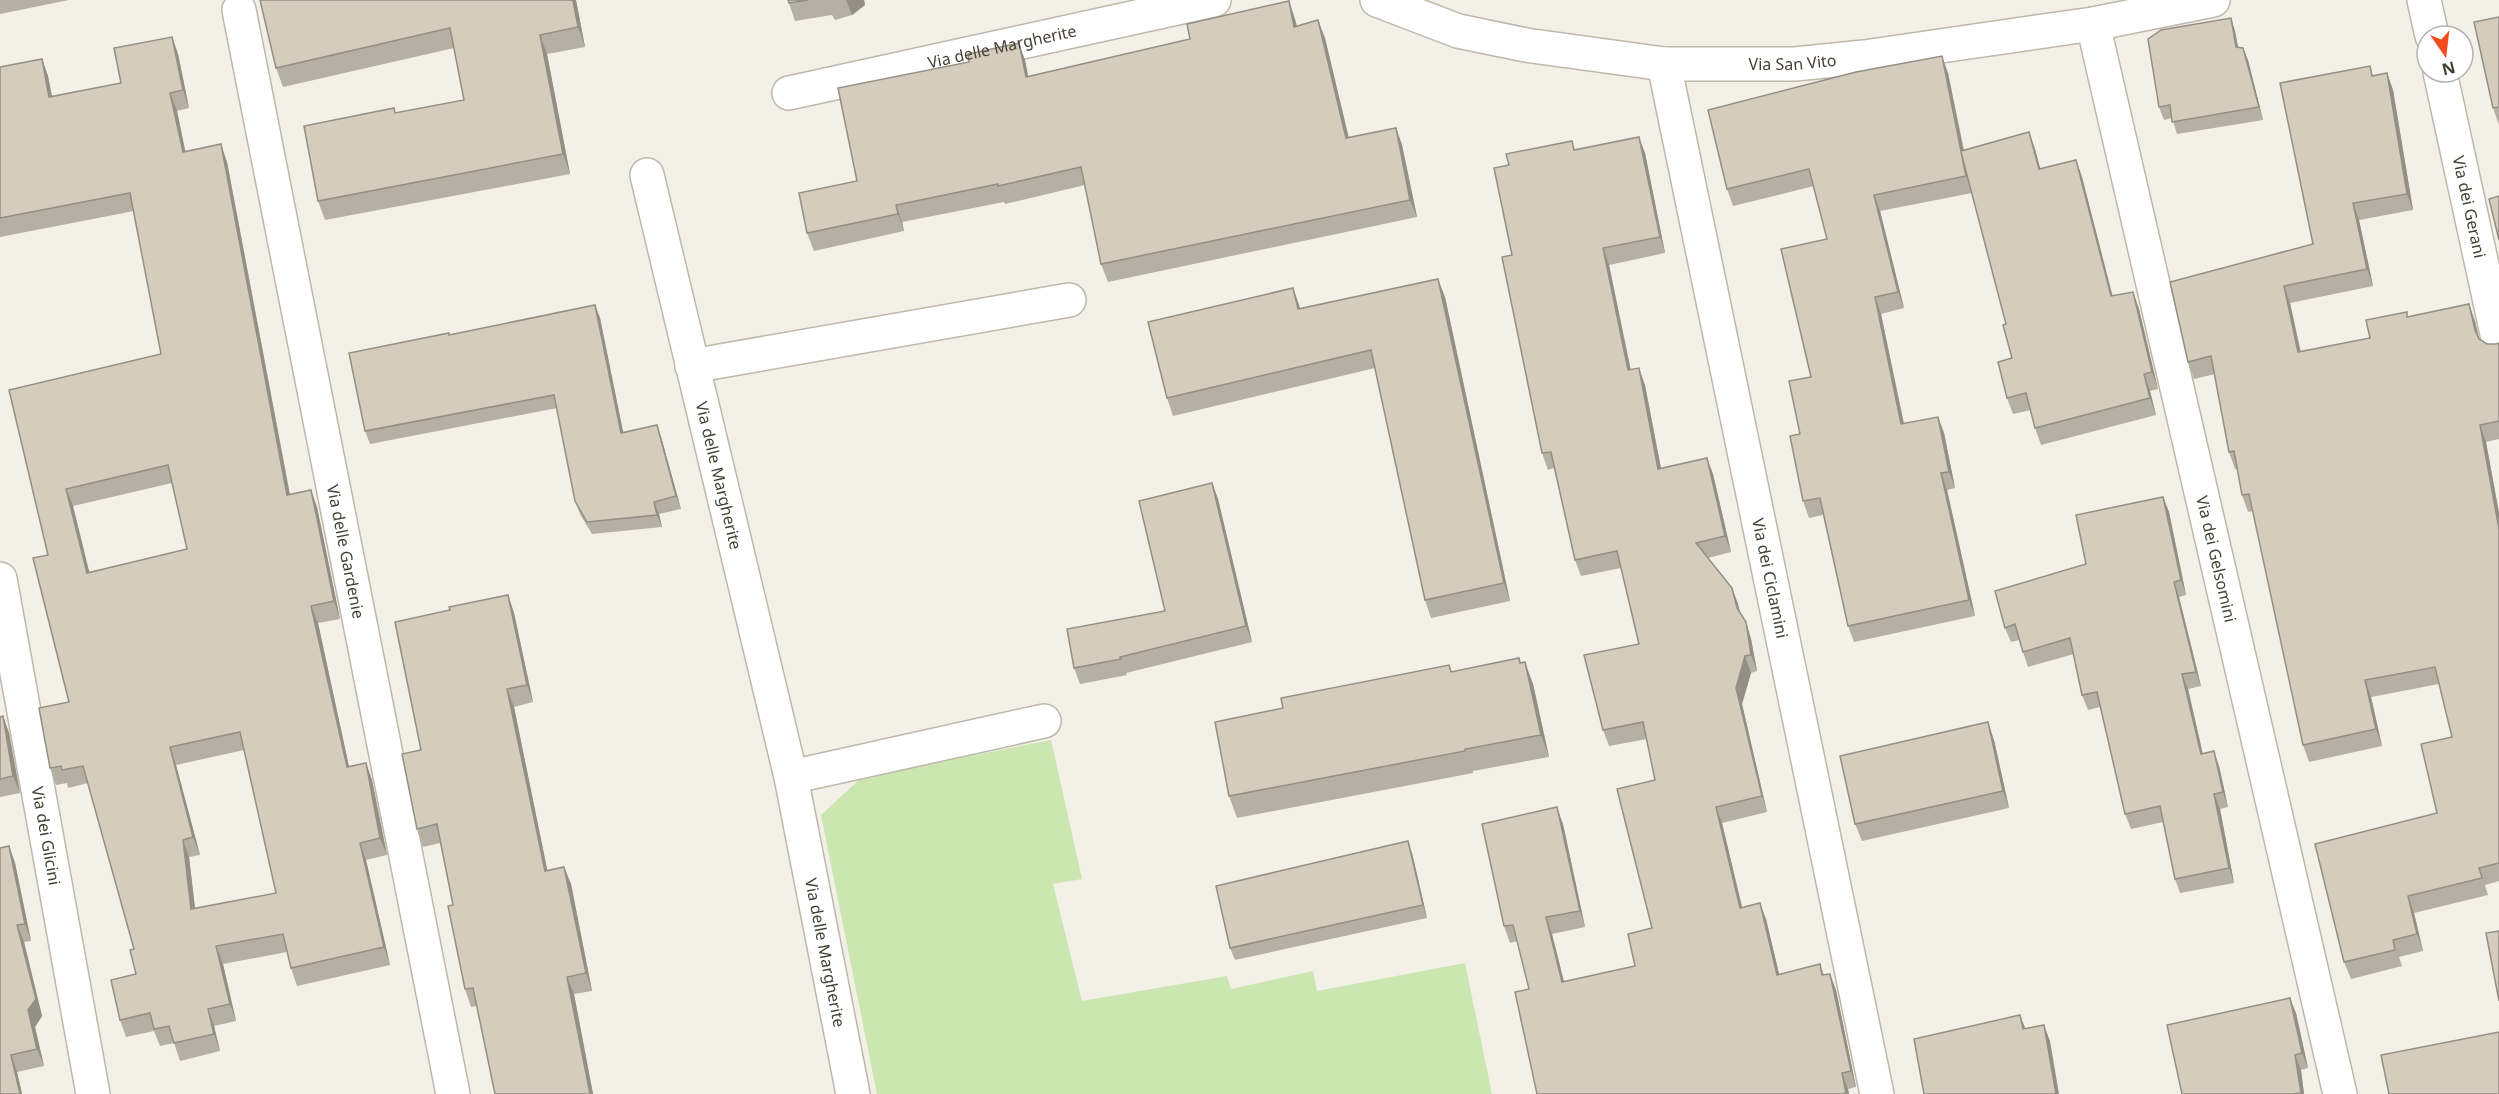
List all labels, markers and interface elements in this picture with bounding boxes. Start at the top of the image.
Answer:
street label: Via delle Margherite [926,19,1078,73]
north arrow [2415,24,2475,84]
street label: Via San Vito [1749,49,1837,75]
text: N [2440,56,2458,81]
street label: Via dei Gerani [2448,154,2491,260]
street label: Via delle Margherite [691,399,747,552]
street label: Via delle Gardenie [322,483,370,620]
street label: Via dei Gelsomini [2191,493,2242,624]
street label: Via dei Ciclamini [1747,516,1793,640]
street label: Via dei Glicini [27,785,66,887]
street label: Via delle Margherite [800,876,851,1029]

